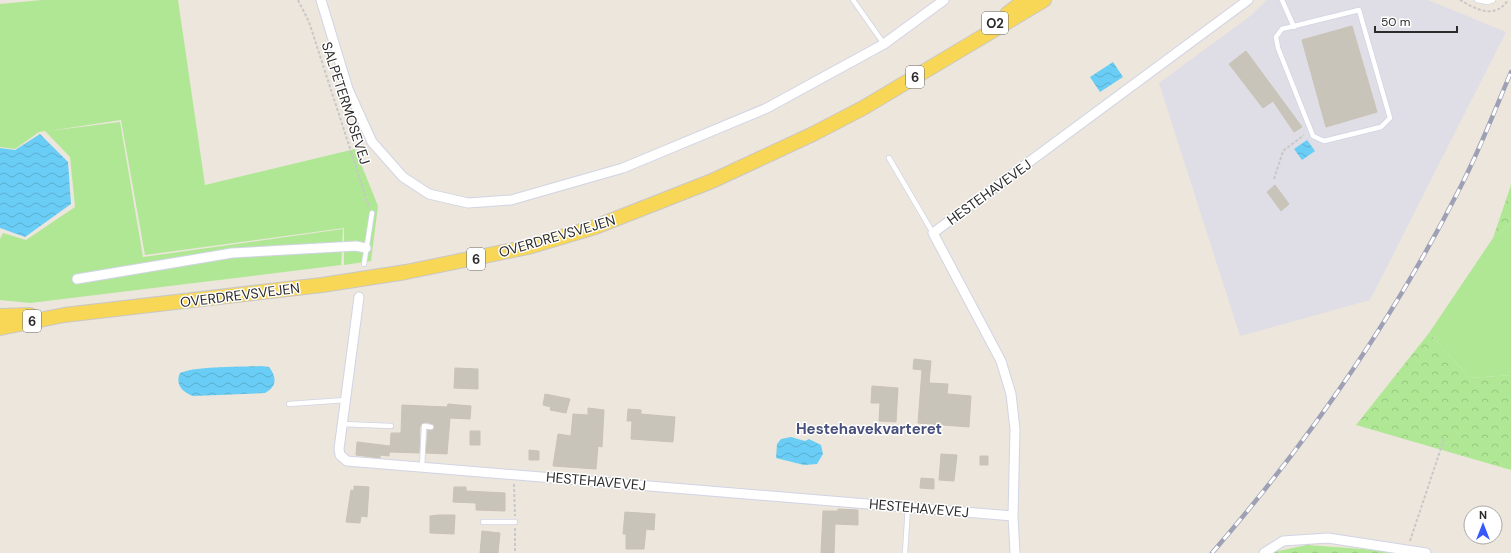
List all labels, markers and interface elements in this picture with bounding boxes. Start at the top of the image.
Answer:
scale bar [1375,8,1457,34]
road number: O2 [982,12,1008,34]
text: 50 m [1381,14,1410,30]
street label: SALPETERMOSEVEJ [318,39,374,167]
road number: 6 [906,66,924,88]
street label: HESTEHAVEVEJ [943,155,1035,229]
street label: OVERDREVSVEJEN [497,211,617,261]
road number: 6 [467,248,485,270]
street label: OVERDREVSVEJEN [179,279,301,311]
road number: 6 [23,310,41,332]
district label: Hestehavekvarteret [796,419,942,439]
street label: HESTEHAVEVEJ [545,468,647,494]
street label: HESTEHAVEVEJ [868,495,970,521]
north arrow [1463,505,1503,545]
text: N [1479,508,1487,522]

